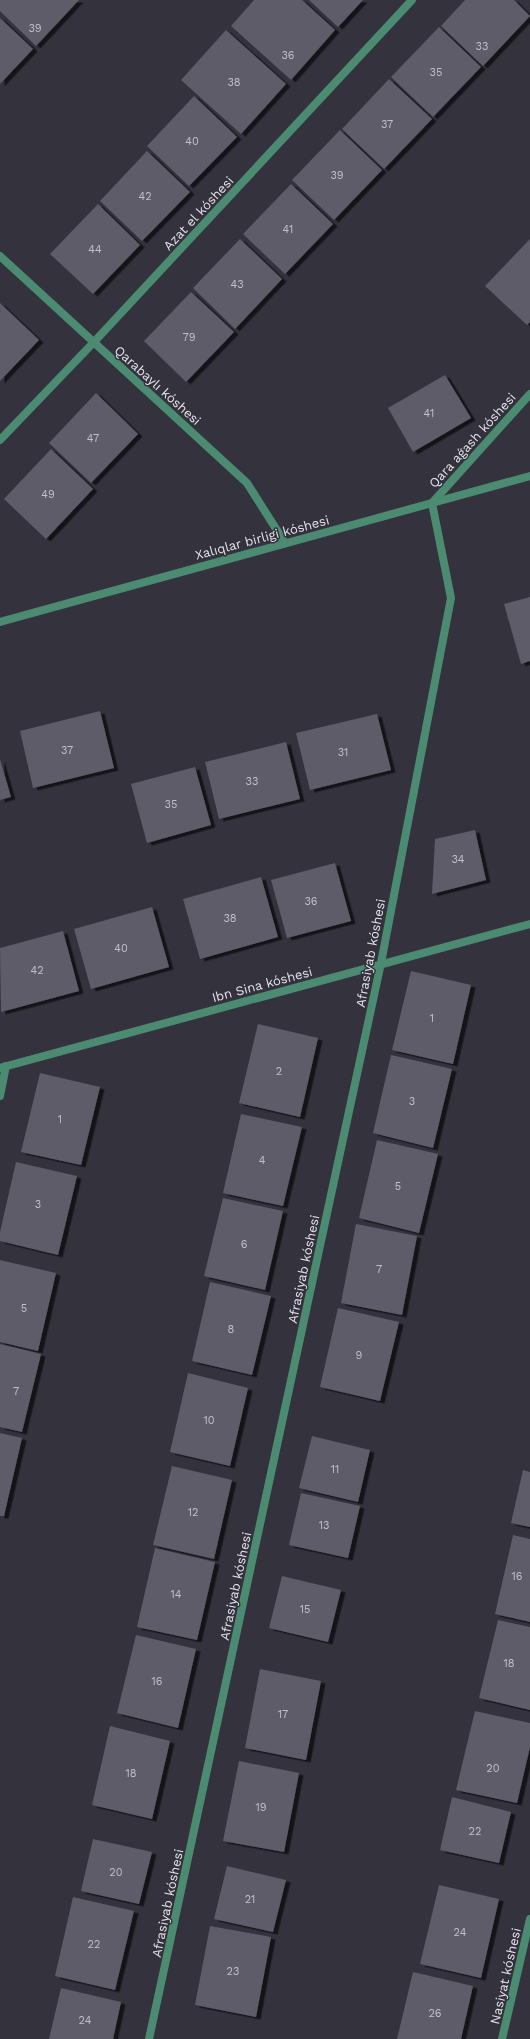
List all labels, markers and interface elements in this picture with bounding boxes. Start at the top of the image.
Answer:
house number: 39 [28,22,42,35]
house number: 33 [476,40,488,53]
house number: 36 [281,49,295,62]
house number: 35 [430,66,442,79]
house number: 38 [227,76,241,89]
house number: 37 [381,118,393,131]
house number: 40 [185,135,199,148]
house number: 39 [330,169,344,182]
street label: Azat el kóshesi [160,173,236,253]
house number: 42 [138,190,152,203]
house number: 41 [283,223,293,236]
house number: 44 [88,243,102,256]
house number: 43 [230,278,244,291]
house number: 79 [183,331,196,344]
street label: Qarabaylı kóshesi [111,343,204,428]
street label: Qara aǵash kóshesi [426,390,519,491]
house number: 41 [424,407,434,420]
house number: 47 [87,432,99,445]
house number: 49 [41,488,55,501]
street label: Xalıqlar birligi kóshesi [193,512,331,563]
house number: 37 [61,744,73,757]
house number: 31 [338,746,348,759]
house number: 33 [246,775,258,788]
house number: 35 [165,798,177,811]
house number: 34 [451,853,465,866]
house number: 36 [304,895,318,908]
street label: Afrasiyab kóshesi [353,898,388,1009]
house number: 38 [223,912,237,925]
house number: 40 [114,942,128,955]
house number: 42 [30,964,44,977]
street label: Ibn Sina kóshesi [210,964,314,1005]
house number: 1 [430,1012,434,1025]
house number: 2 [276,1065,282,1078]
house number: 3 [409,1095,415,1108]
house number: 1 [58,1113,62,1126]
house number: 4 [259,1154,266,1167]
house number: 5 [395,1180,401,1193]
house number: 3 [35,1198,41,1211]
street label: Afrasiyab kóshesi [285,1214,322,1325]
house number: 6 [241,1238,248,1251]
house number: 7 [376,1263,382,1276]
house number: 5 [21,1302,27,1315]
house number: 8 [228,1323,235,1336]
house number: 9 [356,1349,363,1362]
house number: 7 [13,1385,19,1398]
house number: 10 [203,1414,215,1427]
house number: 11 [331,1463,339,1476]
house number: 12 [188,1506,198,1519]
house number: 13 [319,1519,329,1532]
street label: Afrasiyab kóshesi [217,1531,254,1642]
house number: 16 [512,1570,523,1583]
house number: 14 [170,1588,182,1601]
house number: 15 [300,1603,310,1616]
house number: 18 [503,1657,515,1670]
house number: 16 [152,1675,163,1688]
house number: 17 [278,1708,288,1721]
house number: 20 [486,1762,500,1775]
house number: 18 [125,1767,137,1780]
house number: 19 [255,1801,267,1814]
house number: 22 [469,1825,481,1838]
street label: Afrasiyab kóshesi [149,1848,186,1959]
house number: 20 [109,1866,123,1879]
house number: 21 [245,1893,255,1906]
house number: 24 [454,1926,467,1939]
street label: Nasiyat kóshesi [487,1927,524,2026]
house number: 22 [88,1938,100,1951]
house number: 23 [227,1965,239,1978]
house number: 26 [428,2007,442,2020]
house number: 24 [79,2014,92,2027]

